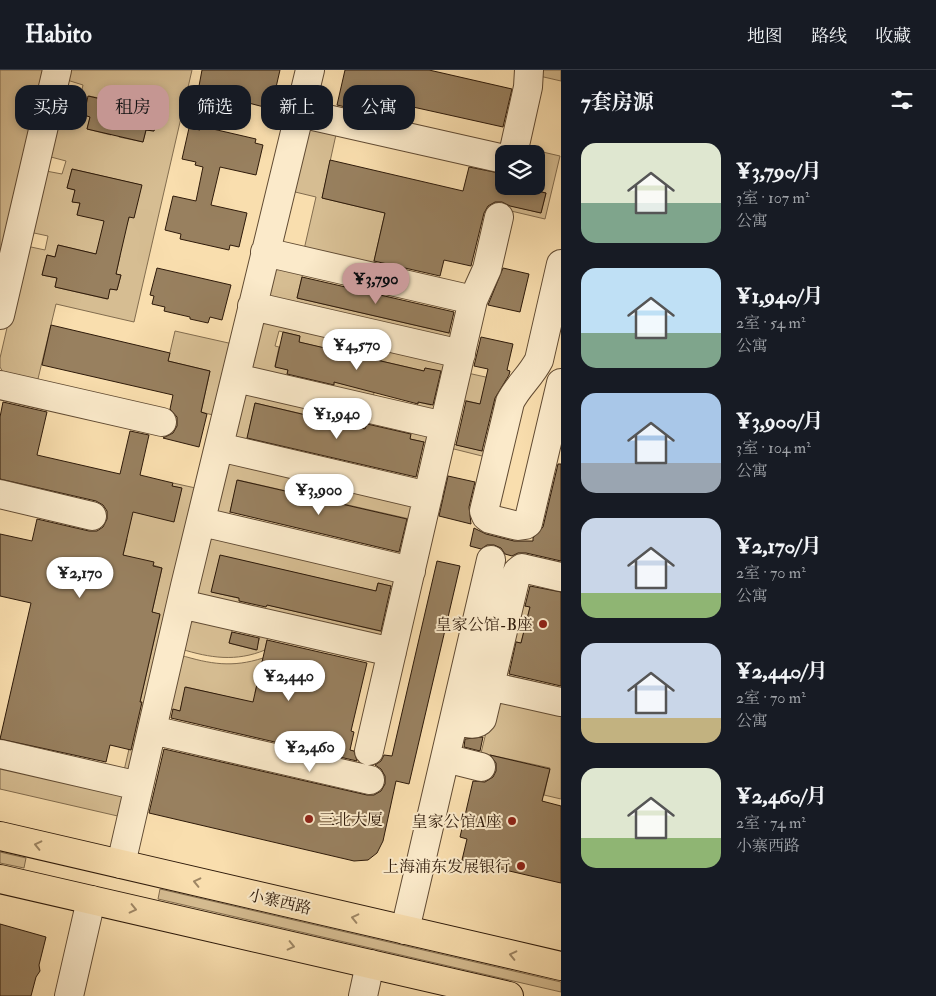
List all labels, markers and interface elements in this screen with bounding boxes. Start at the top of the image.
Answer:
text: Habito [25,19,92,50]
text: 地图 [747,25,783,48]
text: 路线 [811,25,847,48]
text: 收藏 [875,25,911,48]
chip: 买房 [15,85,87,130]
chip: 租房 [97,85,169,130]
chip: 筛选 [179,85,251,130]
chip: 新上 [261,85,333,130]
chip: 公寓 [343,85,415,130]
icon: filters [888,86,916,114]
text: 7套房源 [581,89,654,116]
map controls [495,145,545,195]
button: layers [495,145,545,195]
text: ¥3,790/月 [736,158,822,185]
icon: home [621,163,681,223]
text: 3室 · 107 m² [736,188,809,208]
text: 公寓 [736,211,768,231]
pin: ¥3,790 [335,262,417,305]
text: ¥3,790 [353,269,399,289]
text: ¥1,940/月 [736,283,824,310]
icon: home [621,288,681,348]
text: 2室 · 54 m² [736,313,806,333]
pin: ¥4,570 [316,328,398,371]
text: ¥4,570 [333,335,381,355]
text: 公寓 [736,336,768,356]
pin: ¥1,940 [296,398,378,440]
text: ¥1,940 [314,404,360,424]
text: ¥3,900/月 [736,408,824,435]
icon: home [621,413,681,473]
text: 3室 · 104 m² [736,438,811,458]
text: 公寓 [736,461,768,481]
pin: ¥3,900 [278,474,360,516]
text: ¥3,900 [296,480,342,500]
text: ¥2,170/月 [736,533,822,560]
icon: home [621,538,681,598]
pin: ¥2,170 [39,556,121,599]
text: ¥2,170 [57,563,103,583]
text: 2室 · 70 m² [736,563,806,583]
text: 公寓 [736,586,768,606]
place label: 皇家公馆-B座 [436,615,533,635]
marker: 皇家公馆-B座 [537,618,549,630]
text: ¥2,440/月 [736,658,828,685]
pin: ¥2,440 [248,660,330,702]
icon: home [621,663,681,723]
text: ¥2,440 [264,666,314,686]
text: 2室 · 70 m² [736,688,806,708]
text: 公寓 [736,711,768,731]
pin: ¥2,460 [269,730,351,773]
text: ¥2,460 [285,737,335,757]
text: ¥2,460/月 [736,783,827,810]
icon: home [621,788,681,848]
place label: 三北大厦 [319,810,383,830]
place label: 皇家公馆A座 [412,812,502,832]
marker: 三北大厦 [303,813,315,825]
text: 2室 · 74 m² [736,813,806,833]
marker: 皇家公馆A座 [506,815,518,827]
text: 小寨西路 [736,836,800,856]
one-way arrow [34,840,43,851]
place label: 上海浦东发展银行 [383,857,511,877]
marker: 上海浦东发展银行 [515,860,527,872]
one-way arrow [192,877,201,888]
street label: 小寨西路 [246,885,313,919]
one-way arrow [128,903,137,914]
one-way arrow [351,913,360,924]
one-way arrow [287,940,296,951]
one-way arrow [509,950,518,961]

